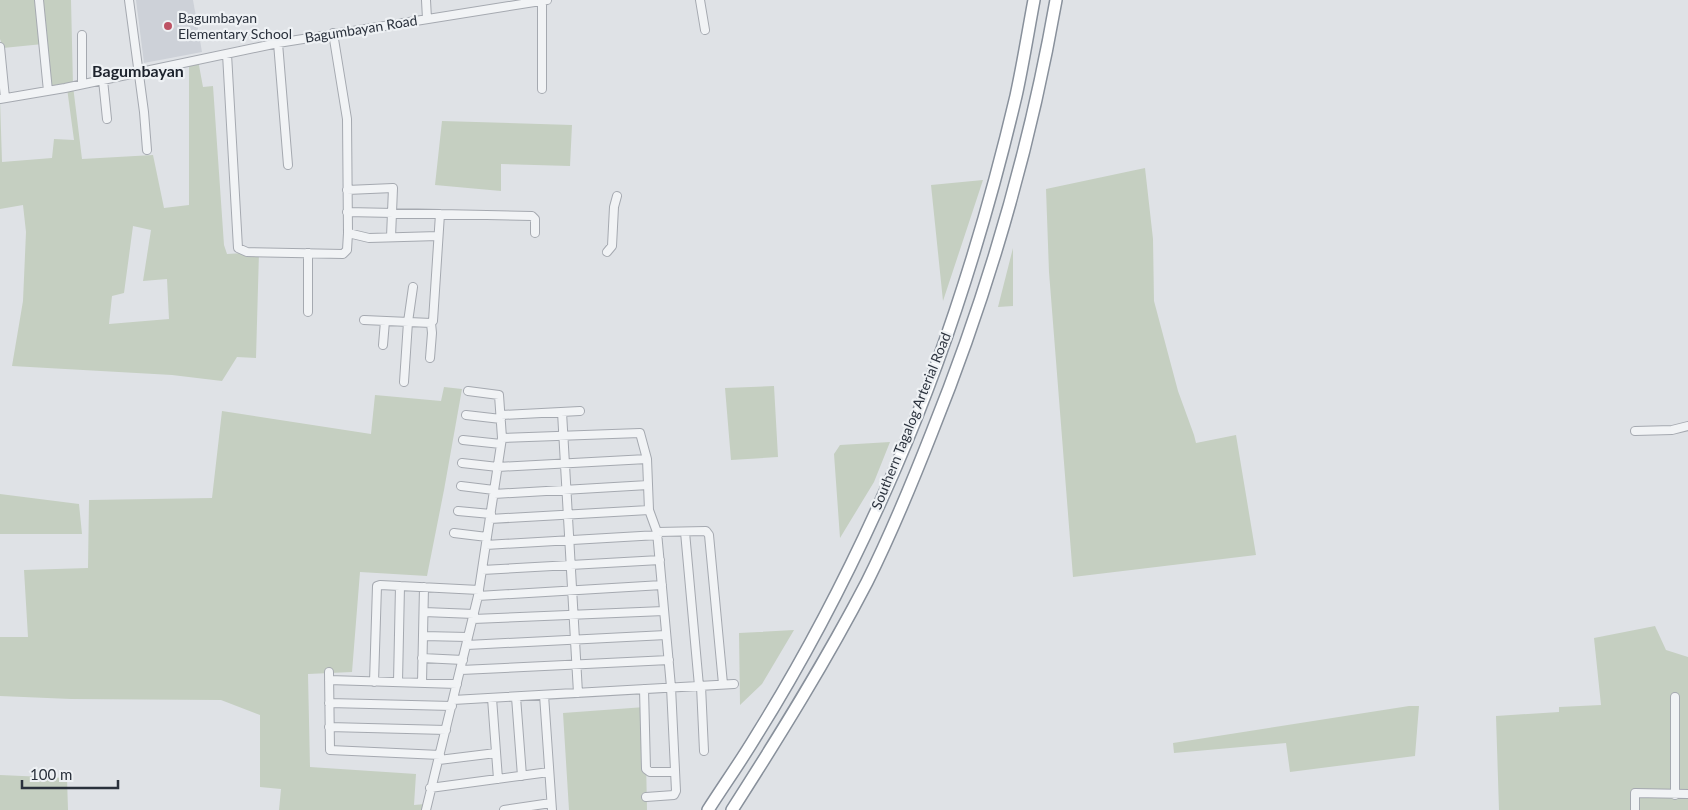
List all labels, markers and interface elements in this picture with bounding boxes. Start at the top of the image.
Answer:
place label: Bagumbayan Elementary School [178,9,292,42]
street label: Bagumbayan Road [303,11,418,46]
marker: Bagumbayan Elementary School [162,20,174,32]
district label: Bagumbayan [92,61,184,80]
street label: Southern Tagalog Arterial Road [867,330,954,512]
scale bar [22,758,119,790]
text: 100 m [30,765,72,783]

